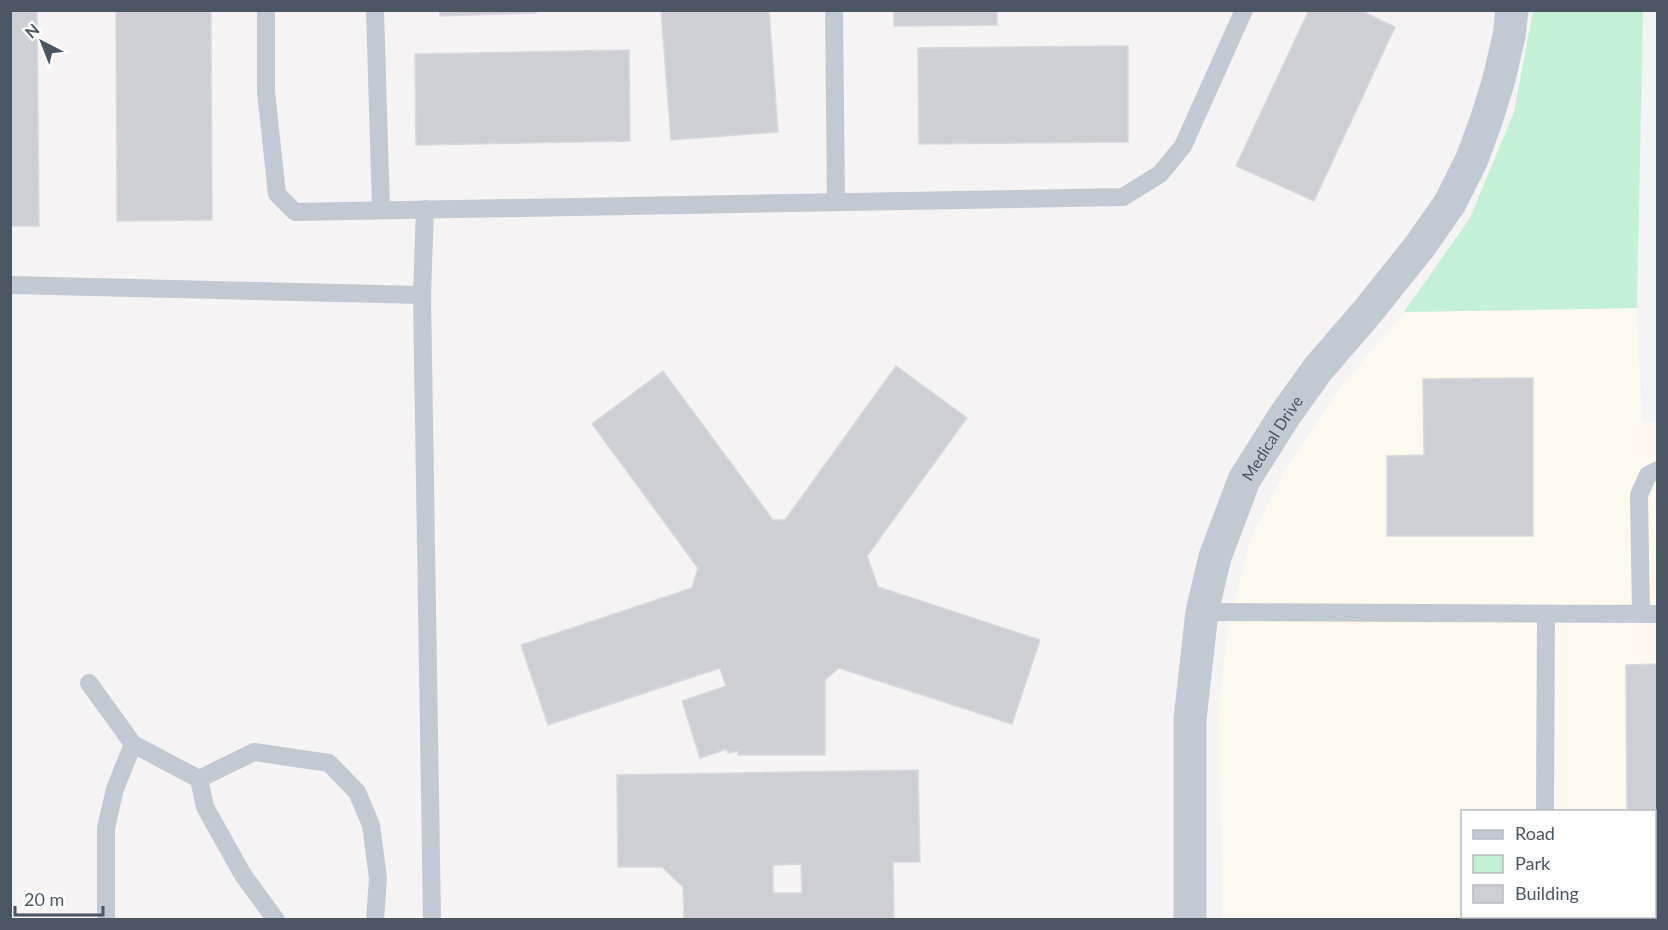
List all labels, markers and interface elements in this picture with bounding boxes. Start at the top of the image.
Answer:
north arrow [12,12,72,72]
text: N [21,19,43,42]
street label: Medical Drive [1237,391,1306,484]
legend [1461,810,1656,918]
text: Road [1515,822,1555,844]
text: Park [1515,852,1551,874]
scale bar [15,879,104,917]
text: Building [1515,882,1579,904]
text: 20 m [24,888,64,910]

